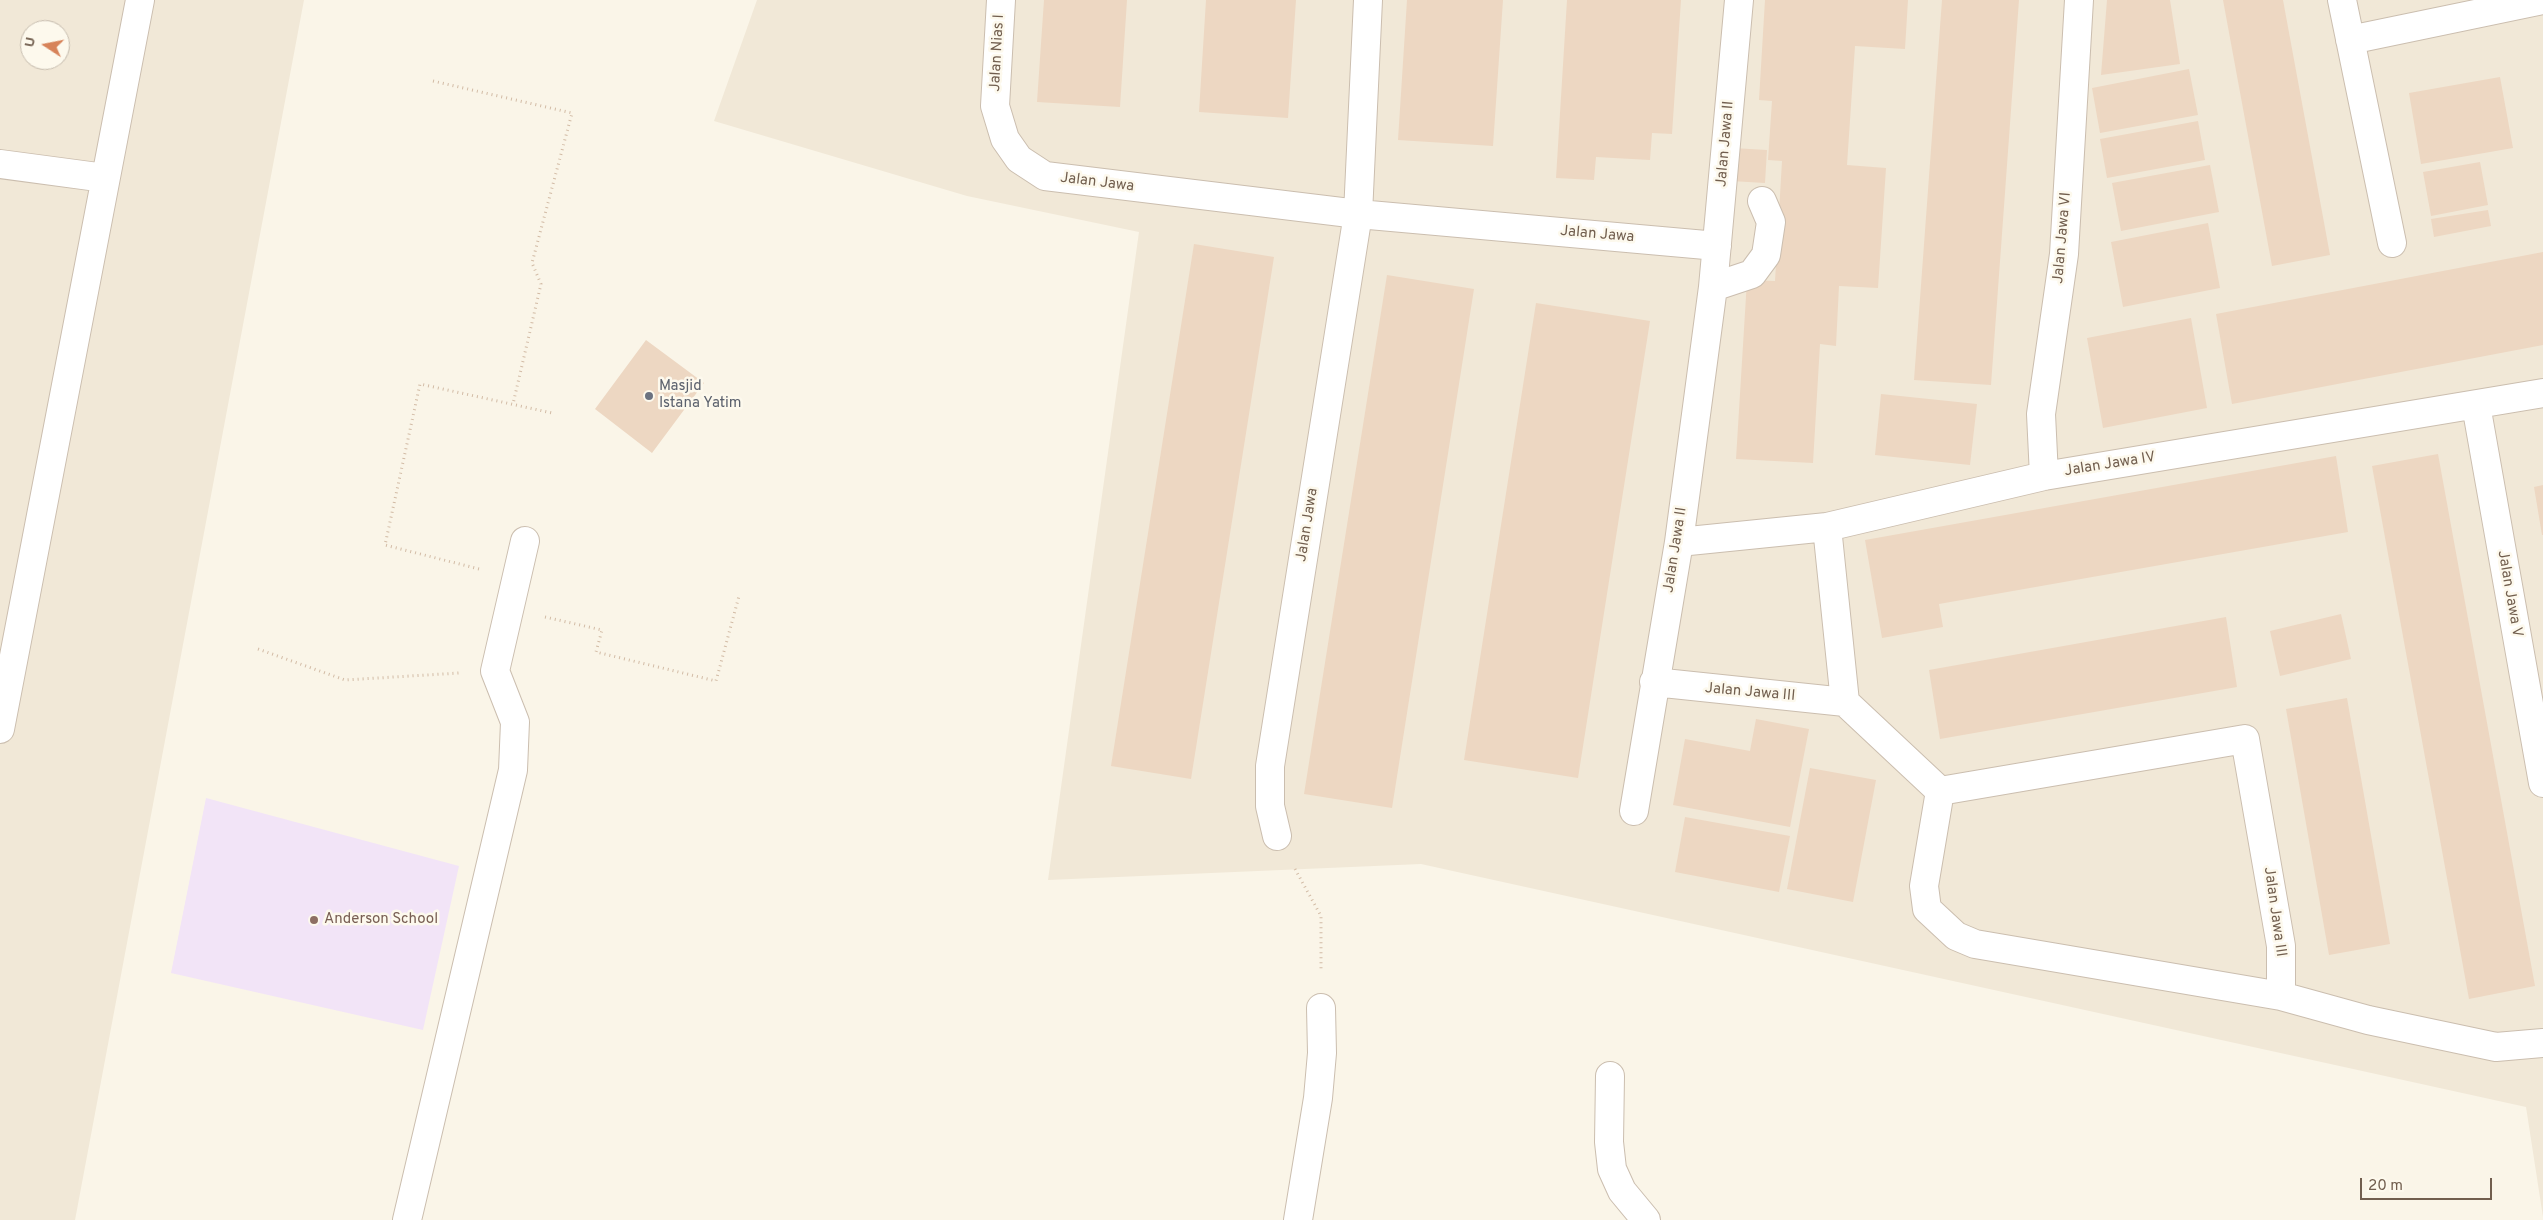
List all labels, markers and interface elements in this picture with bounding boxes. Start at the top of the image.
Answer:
street label: Jalan Nias I [987,14,1009,92]
north arrow [20,20,70,70]
text: U [21,36,40,49]
street label: Jalan Jawa II [1713,100,1739,188]
street label: Jalan Jawa [1059,170,1135,196]
street label: Jalan Jawa VI [2050,191,2076,285]
street label: Jalan Jawa [1559,223,1635,247]
place label: Masjid Istana Yatim [659,378,741,413]
marker: Masjid Istana Yatim [643,390,655,402]
street label: Jalan Jawa IV [2063,449,2157,481]
street label: Jalan Jawa [1293,487,1323,563]
street label: Jalan Jawa II [1660,506,1692,594]
street label: Jalan Jawa V [2493,549,2525,639]
street label: Jalan Jawa III [1704,680,1796,706]
street label: Jalan Jawa III [2259,866,2289,958]
place label: Anderson School [324,911,438,929]
marker: Anderson School [308,914,320,926]
scale bar [2363,1168,2496,1200]
text: 20 m [2368,1177,2403,1196]

